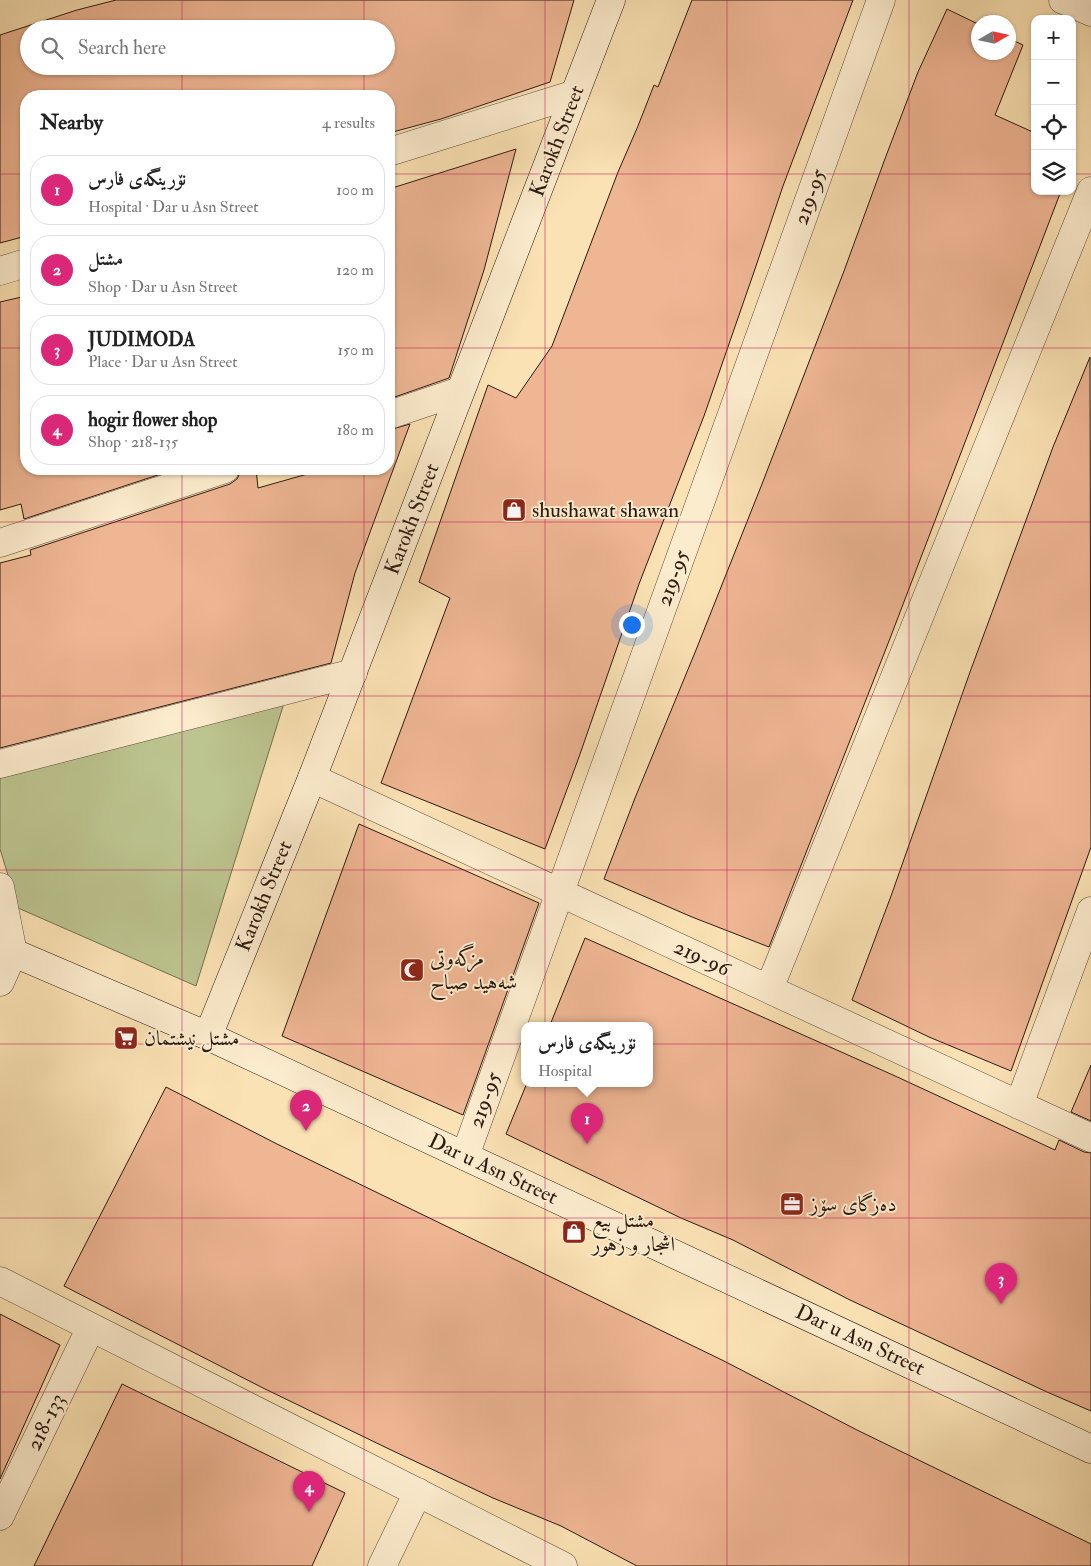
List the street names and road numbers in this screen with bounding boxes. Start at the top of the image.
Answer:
street label: Karokh Street [523,81,591,200]
street label: 219-95 [787,165,833,229]
street label: Karokh Street [378,459,446,578]
street label: 219-95 [650,546,696,610]
street label: Karokh Street [230,836,299,955]
street label: 219-96 [670,933,736,983]
street label: 219-95 [462,1068,508,1132]
street label: Dar u Asn Street [424,1127,562,1211]
street label: Dar u Asn Street [791,1298,929,1382]
street label: 218-133 [21,1389,71,1455]

